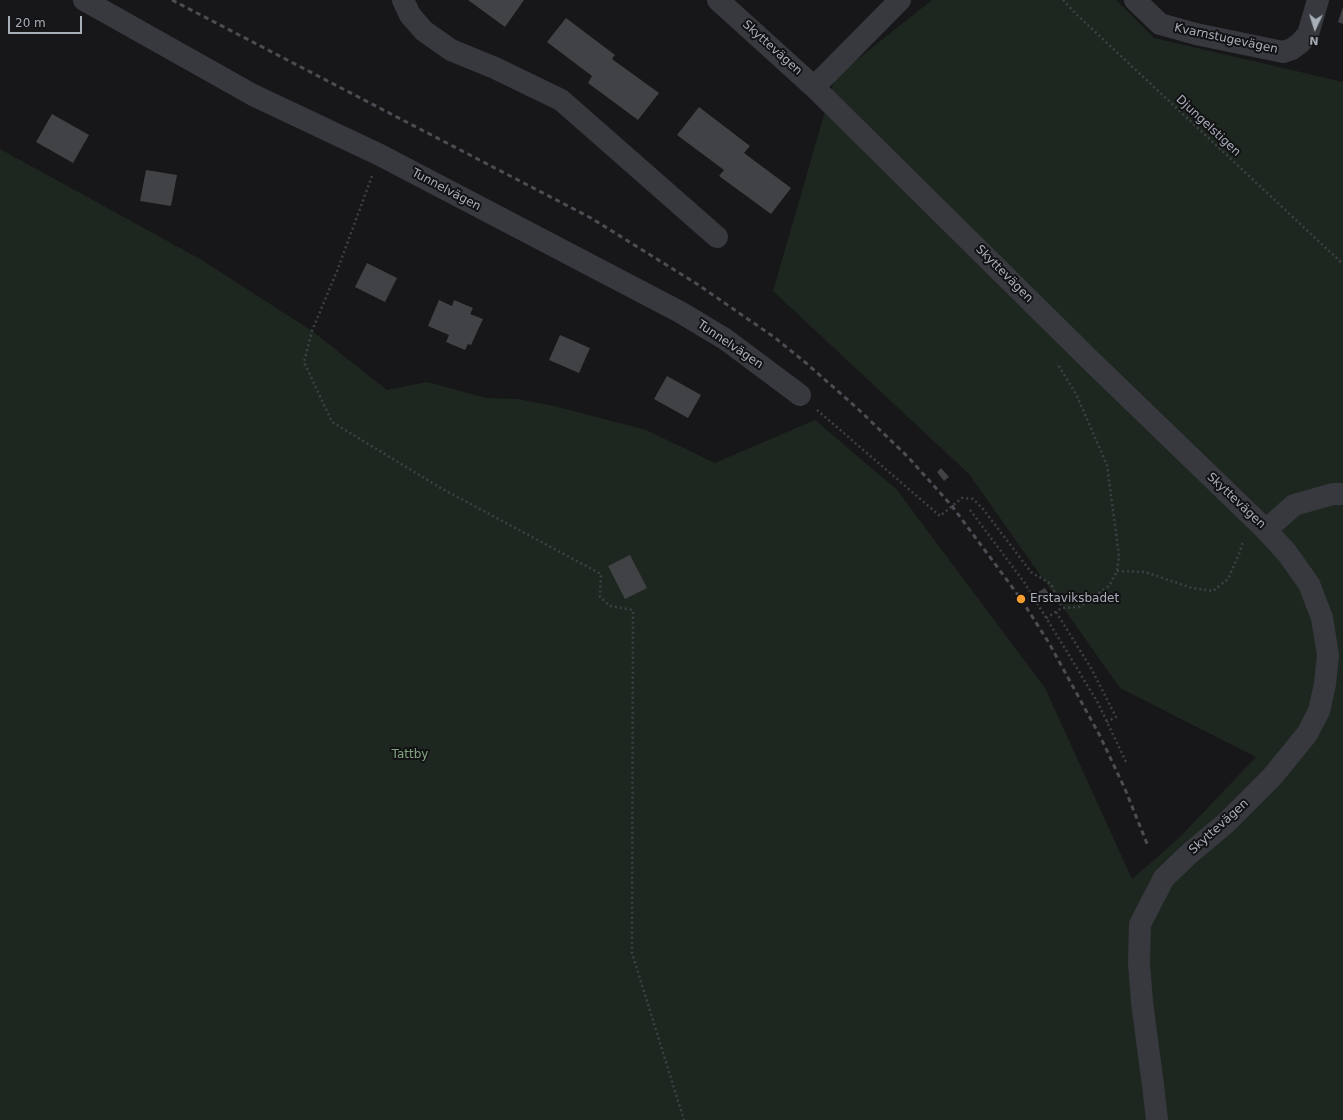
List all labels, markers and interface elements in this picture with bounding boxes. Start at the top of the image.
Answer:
scale bar [10,8,84,34]
north arrow [1295,8,1335,48]
text: 20 m [15,16,46,30]
street label: Skyttevägen [739,18,805,78]
street label: Kvarnstugevägen [1173,21,1279,57]
text: N [1309,34,1319,47]
street label: Djungelstigen [1173,92,1243,160]
street label: Tunnelvägen [409,166,483,214]
street label: Skyttevägen [972,242,1036,306]
street label: Tunnelvägen [694,318,766,372]
street label: Skyttevägen [1204,470,1268,532]
place label: Erstaviksbadet [1030,592,1119,606]
marker: Erstaviksbadet [1015,593,1027,605]
park label: Tattby [392,748,428,762]
street label: Skyttevägen [1186,797,1252,857]

